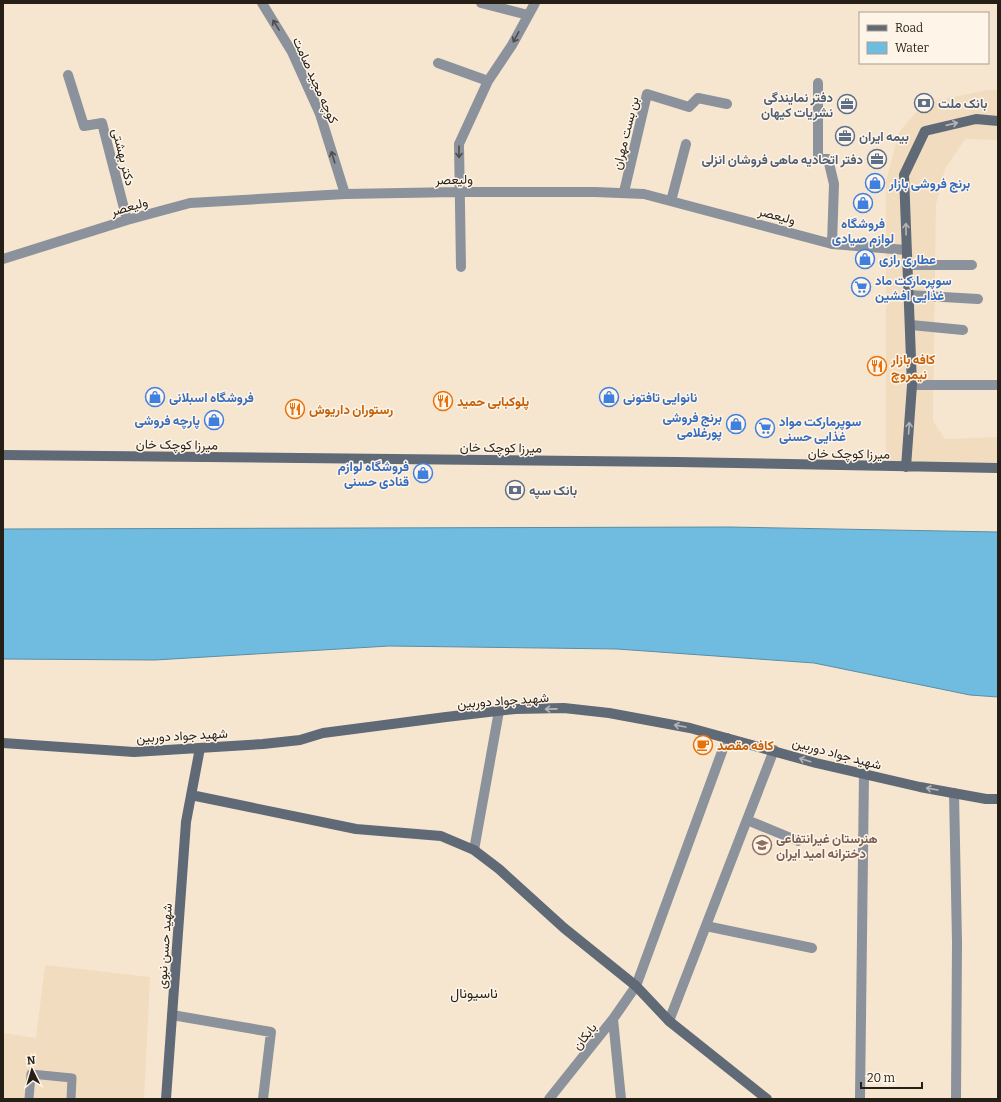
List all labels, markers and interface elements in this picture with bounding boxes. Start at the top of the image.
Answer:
legend [859,12,989,64]
one-way arrow [271,19,279,31]
text: Road [895,21,923,35]
one-way arrow [512,31,520,43]
street label: کوچه مجید صامت [288,35,341,127]
text: Water [895,41,930,55]
place label: دفتر نمایندگی نشریات کیهان [761,90,833,121]
bank icon: بانک ملت [913,92,935,114]
office icon: دفتر نمایندگی نشریات کیهان [836,93,858,115]
street label: بن بست مهران [609,95,643,171]
place label: بانک ملت [938,96,988,111]
one-way arrow [945,120,958,128]
office icon: بیمه ایران [834,125,856,147]
street label: دکتر بهشتی [108,127,138,188]
place label: بیمه ایران [859,129,909,145]
one-way arrow [455,145,463,158]
office icon: دفتر اتحادیه ماهی فروشان انزلی [866,148,888,170]
one-way arrow [329,150,336,163]
place label: دفتر اتحادیه ماهی فروشان انزلی [701,152,863,168]
street label: ولیعصر [434,172,473,188]
shop icon: برنج فروشی بازار [864,172,886,194]
place label: برنج فروشی بازار [888,176,970,193]
shop icon: فروشگاه لوازم صیادی [852,192,874,214]
street label: ولیعصر [108,194,150,220]
street label: ولیعصر [755,203,797,229]
place label: فروشگاه لوازم صیادی [832,216,894,247]
one-way arrow [902,223,909,236]
shop icon: عطاری رازی [854,248,876,270]
place label: عطاری رازی [879,252,936,268]
place label: سوپرمارکت ماد غذایی افشین [875,273,952,303]
supermarket icon: سوپرمارکت ماد غذایی افشین [850,276,872,298]
place label: کافه بازار نیمروچ [890,352,935,383]
restaurant icon: کافه بازار نیمروچ [866,355,888,377]
shop icon: فروشگاه اسبلانی [144,386,166,408]
shop icon: نانوایی تافتونی [598,386,620,408]
place label: فروشگاه اسبلانی [169,390,254,406]
restaurant icon: پلوکبابی حمید [432,390,454,412]
place label: نانوایی تافتونی [623,390,698,406]
place label: پلوکبابی حمید [457,394,529,411]
restaurant icon: رستوران داریوش [284,398,306,420]
place label: رستوران داریوش [309,402,393,418]
shop icon: پارچه فروشی [203,409,225,431]
place label: برنج فروشی پورغلامی [663,410,722,442]
place label: پارچه فروشی [134,413,200,430]
shop icon: برنج فروشی پورغلامی [725,413,747,435]
place label: سوپرمارکت مواد غذایی حسنی [779,414,861,444]
supermarket icon: سوپرمارکت مواد غذایی حسنی [754,417,776,439]
one-way arrow [905,422,912,435]
street label: میرزا کوچک خان [136,436,218,455]
street label: میرزا کوچک خان [460,439,542,458]
street label: میرزا کوچک خان [808,445,890,464]
place label: فروشگاه لوازم قنادی حسنی [338,459,409,489]
shop icon: فروشگاه لوازم قنادی حسنی [412,462,434,484]
bank icon: بانک سپه [504,479,526,501]
place label: بانک سپه [529,483,577,500]
street label: شهید جواد دوربین [457,690,549,712]
one-way arrow [545,705,558,713]
one-way arrow [674,722,687,730]
street label: شهید جواد دوربین [136,726,228,746]
cafe icon: کافه مقصد [692,734,714,756]
street label: شهید جواد دوربین [790,734,883,774]
place label: کافه مقصد [717,738,774,753]
one-way arrow [799,756,812,763]
one-way arrow [926,785,939,793]
place label: هنرستان غیرانتفاعی دخترانه امید ایران [776,831,878,862]
school or university icon: هنرستان غیرانتفاعی دخترانه امید ایران [751,834,773,856]
street label: شهید حسن نبوی [154,903,176,989]
district label: ناسیونال [450,985,498,1003]
street label: بابکان [569,1020,601,1053]
north arrow [12,1050,52,1090]
text: N [26,1054,36,1067]
scale bar [861,1064,922,1090]
text: 20 m [867,1071,896,1085]

